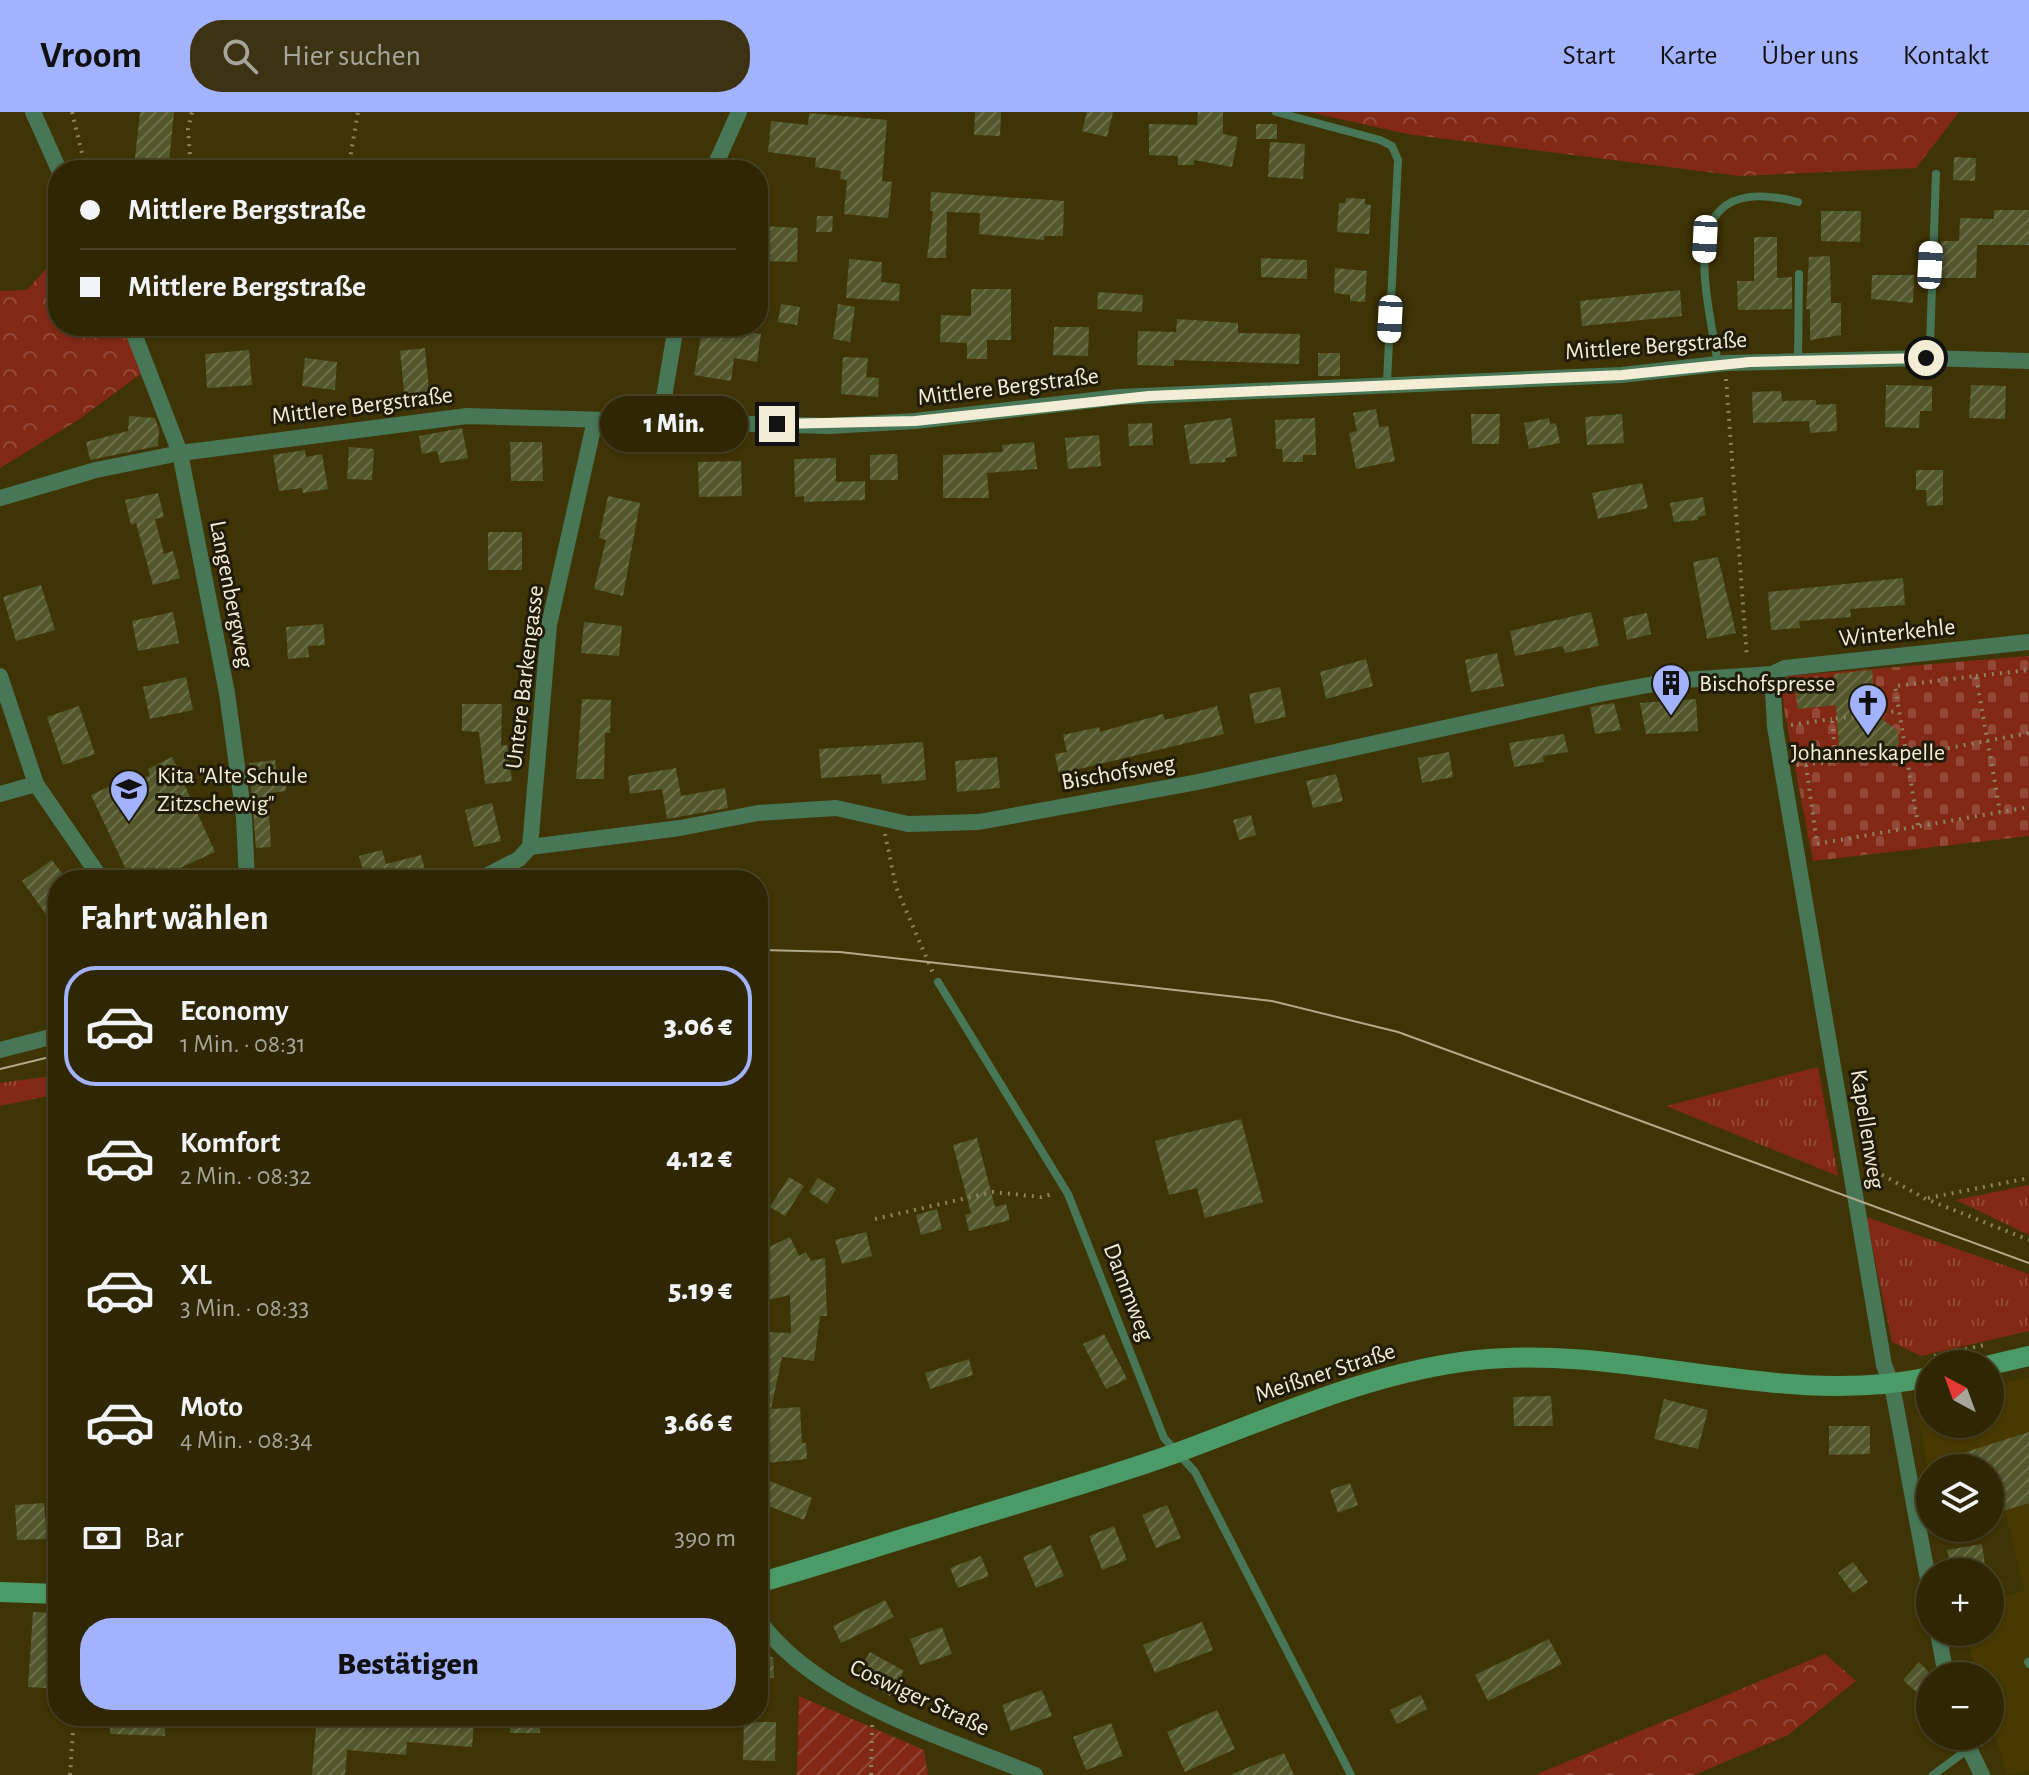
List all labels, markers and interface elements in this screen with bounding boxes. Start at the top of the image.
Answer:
search box [190,20,750,92]
icon: search [218,34,262,78]
text: Vroom [40,37,142,75]
text: Hier suchen [282,41,421,71]
text: Start [1563,42,1615,70]
text: Karte [1659,42,1718,70]
text: Über uns [1762,42,1859,70]
text: Kontakt [1903,42,1989,70]
text: Mittlere Bergstraße [128,195,366,225]
car [1692,214,1718,264]
car [1917,240,1943,290]
text: Mittlere Bergstraße [128,272,366,302]
car [1377,294,1403,344]
street label: Mittlere Bergstraße [1564,328,1748,364]
route start [1908,340,1944,376]
street label: Mittlere Bergstraße [916,364,1100,410]
street label: Mittlere Bergstraße [270,383,454,429]
callout: 1 Min. [601,396,749,452]
route end [759,406,795,442]
text: 1 Min. [643,411,705,437]
street label: Langenbergweg [205,519,257,670]
street label: Untere Barkengasse [502,584,548,770]
street label: Winterkehle [1838,615,1956,651]
building icon: Bischofspresse [1650,662,1692,717]
place label: Bischofspresse [1699,672,1835,696]
church icon: Johanneskapelle [1847,682,1889,737]
place label: Johanneskapelle [1791,741,1945,765]
street label: Bischofsweg [1059,751,1177,795]
place label: Kita "Alte Schule Zitzschewig" [157,764,308,816]
school or university icon: Kita "Alte Schule Zitzschewig" [108,768,150,823]
text: Fahrt wählen [80,900,269,936]
icon: car [84,990,156,1062]
text: Economy [180,996,289,1026]
text: 3.06 € [664,1011,732,1041]
text: 1 Min. · 08:31 [180,1031,306,1057]
street label: Kapellenweg [1846,1068,1888,1191]
icon: car [84,1122,156,1194]
text: Komfort [180,1128,280,1158]
text: 4.12 € [666,1143,732,1173]
text: 2 Min. · 08:32 [180,1163,311,1189]
street label: Dammweg [1099,1240,1158,1345]
icon: car [84,1254,156,1326]
text: XL [180,1260,212,1290]
text: 5.19 € [668,1275,732,1305]
text: 3 Min. · 08:33 [180,1295,309,1321]
street label: Meißner Straße [1252,1339,1398,1407]
north arrow [1916,1350,2004,1438]
map controls [1916,1350,2004,1750]
icon: car [84,1386,156,1458]
text: Moto [180,1392,243,1422]
text: 3.66 € [665,1407,732,1437]
text: 4 Min. · 08:34 [180,1427,313,1453]
button: layers [1916,1454,2004,1542]
icon: cash [80,1516,124,1560]
text: Bar [144,1523,183,1553]
text: 390 m [674,1525,736,1551]
button: + [1916,1558,2004,1646]
button: Bestätigen [80,1618,736,1710]
street label: Coswiger Straße [846,1655,993,1741]
button: − [1916,1662,2004,1750]

